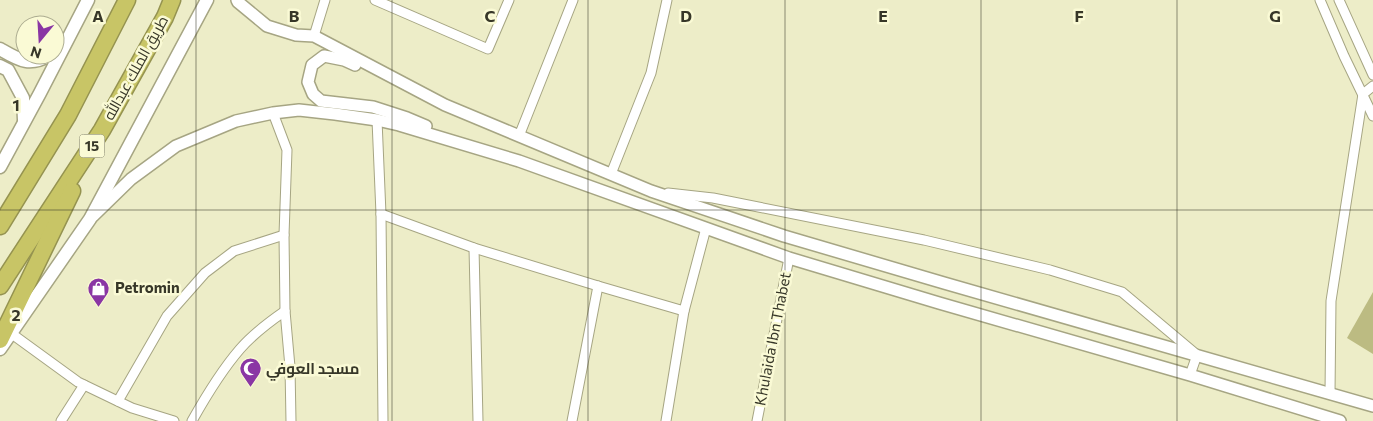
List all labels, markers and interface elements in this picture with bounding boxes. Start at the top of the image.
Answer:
text: A [92,6,104,25]
text: B [289,6,300,25]
text: C [485,6,496,25]
text: D [680,6,692,25]
text: E [878,6,888,25]
text: F [1074,6,1084,25]
text: G [1269,6,1281,25]
street label: طريق الملك عبدالله [99,12,173,124]
north arrow [15,15,65,65]
text: N [28,43,43,63]
text: 1 [12,95,20,114]
road number: 15 [80,134,104,158]
street label: Khulaida Ibn Thabet [750,271,794,407]
shop icon: Petromin [87,276,111,307]
place label: Petromin [115,278,180,296]
text: 2 [11,305,21,324]
mosque icon: مسجد العوفي [238,357,262,388]
place label: مسجد العوفي [266,359,359,381]

